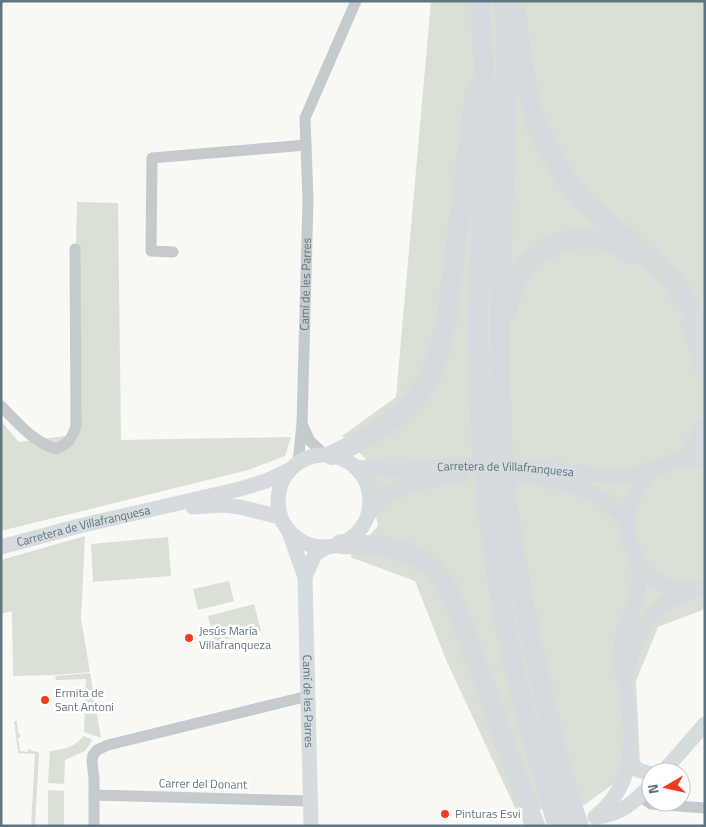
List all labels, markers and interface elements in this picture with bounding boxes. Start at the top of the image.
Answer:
street label: Camí de les Parres [295,237,316,331]
street label: Carretera de Villafranquesa [436,456,575,481]
street label: Carretera de Villafranquesa [14,500,152,551]
place label: Jesús María Villafranqueza [199,621,271,654]
marker: Jesús María Villafranqueza [183,632,195,644]
street label: Camí de les Parres [298,655,319,748]
place label: Ermita de Sant Antoni [55,683,114,716]
marker: Ermita de Sant Antoni [39,694,51,706]
north arrow [641,762,691,812]
street label: Carrer del Donant [159,773,248,794]
text: N [642,783,664,796]
place label: Pinturas Esvi [455,804,521,823]
marker: Pinturas Esvi [439,808,451,820]

